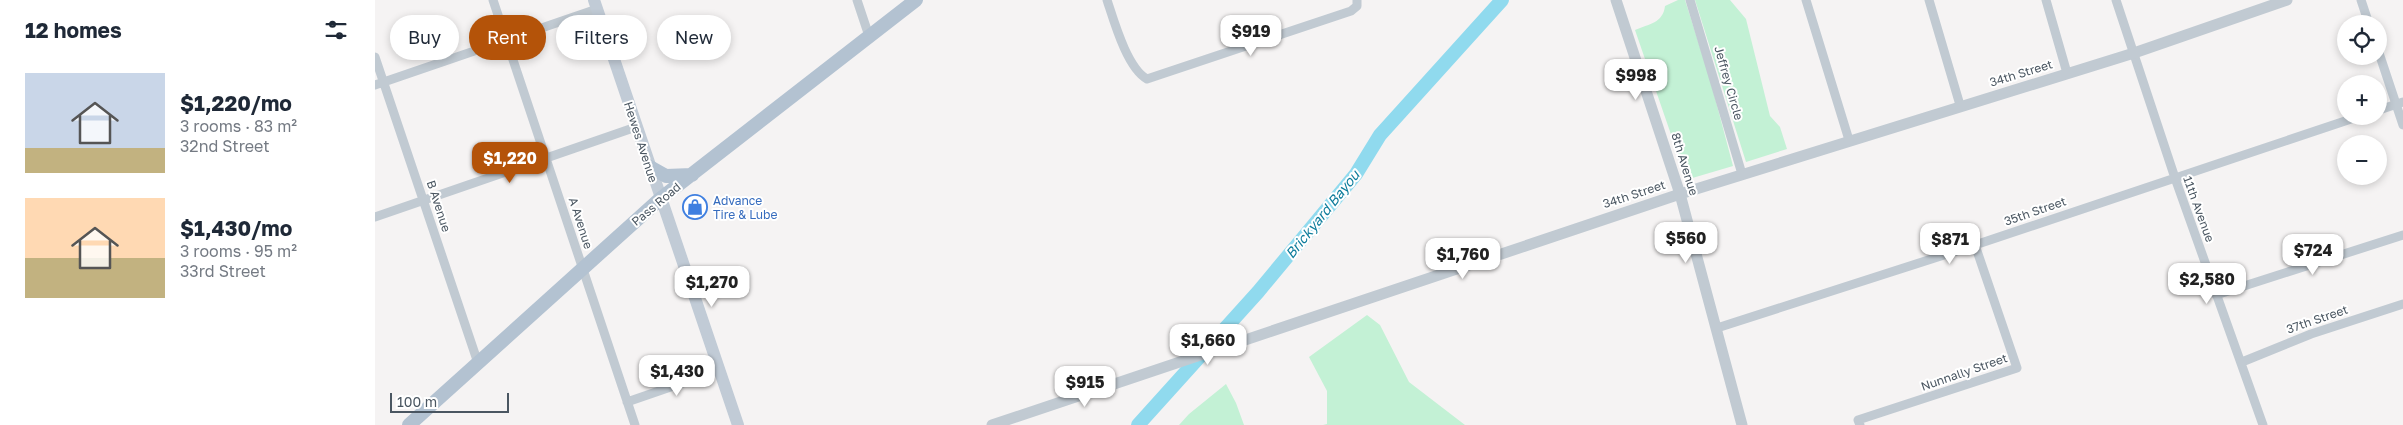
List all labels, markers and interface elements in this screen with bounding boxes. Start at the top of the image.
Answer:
chip: Buy [390,15,459,60]
chip: Rent [469,15,546,60]
chip: Filters [556,15,647,60]
chip: New [657,15,731,60]
pin: $919 [1221,15,1281,57]
map controls [2337,15,2387,185]
button: locate [2337,15,2387,65]
icon: filters [322,16,350,44]
text: 12 homes [25,17,122,43]
text: $919 [1231,21,1271,41]
street label: Jeffrey Circle [1711,44,1747,122]
street label: 34th Street [1988,56,2054,90]
pin: $998 [1606,58,1666,101]
text: $998 [1615,65,1657,85]
button: + [2337,75,2387,125]
text: $1,220/mo [180,90,292,116]
icon: home [65,93,125,153]
street label: Hewes Avenue [621,100,661,184]
text: 3 rooms · 83 m² [180,116,297,136]
street label: 8th Avenue [1668,131,1702,197]
button: − [2337,135,2387,185]
text: 32nd Street [180,136,270,156]
pin: $1,220 [469,142,551,184]
text: $1,220 [483,148,537,168]
water label: Brickyard Bayou [1281,165,1364,262]
street label: 11th Avenue [2180,174,2218,244]
street label: 34th Street [1601,177,1667,211]
street label: B Avenue [424,178,454,234]
street label: Pass Road [628,179,684,229]
place label: Advance Tire & Lube [713,193,777,222]
street label: 35th Street [2002,193,2068,229]
shop icon: Advance Tire & Lube [682,194,708,220]
street label: A Avenue [566,195,596,251]
text: $1,430/mo [180,215,292,241]
icon: home [65,218,125,278]
pin: $560 [1656,222,1716,264]
pin: $871 [1920,222,1980,265]
text: $560 [1665,228,1707,248]
text: $871 [1931,229,1969,249]
pin: $724 [2283,234,2343,276]
pin: $1,760 [1422,238,1504,280]
text: $724 [2293,240,2333,260]
text: 3 rooms · 95 m² [180,241,297,261]
text: $1,760 [1436,244,1490,264]
text: 33rd Street [180,261,266,281]
pin: $2,580 [2166,262,2248,305]
pin: $1,270 [671,266,753,308]
text: $2,580 [2179,269,2235,289]
text: $1,270 [686,272,738,292]
street label: 37th Street [2284,301,2350,337]
pin: $1,660 [1167,324,1249,366]
text: $1,660 [1181,330,1235,350]
street label: Nunnally Street [1919,350,2009,394]
pin: $1,430 [636,354,718,397]
text: $1,430 [650,361,704,381]
pin: $915 [1055,366,1115,408]
text: $915 [1066,372,1104,392]
scale bar [390,390,509,413]
text: 100 m [397,393,437,410]

